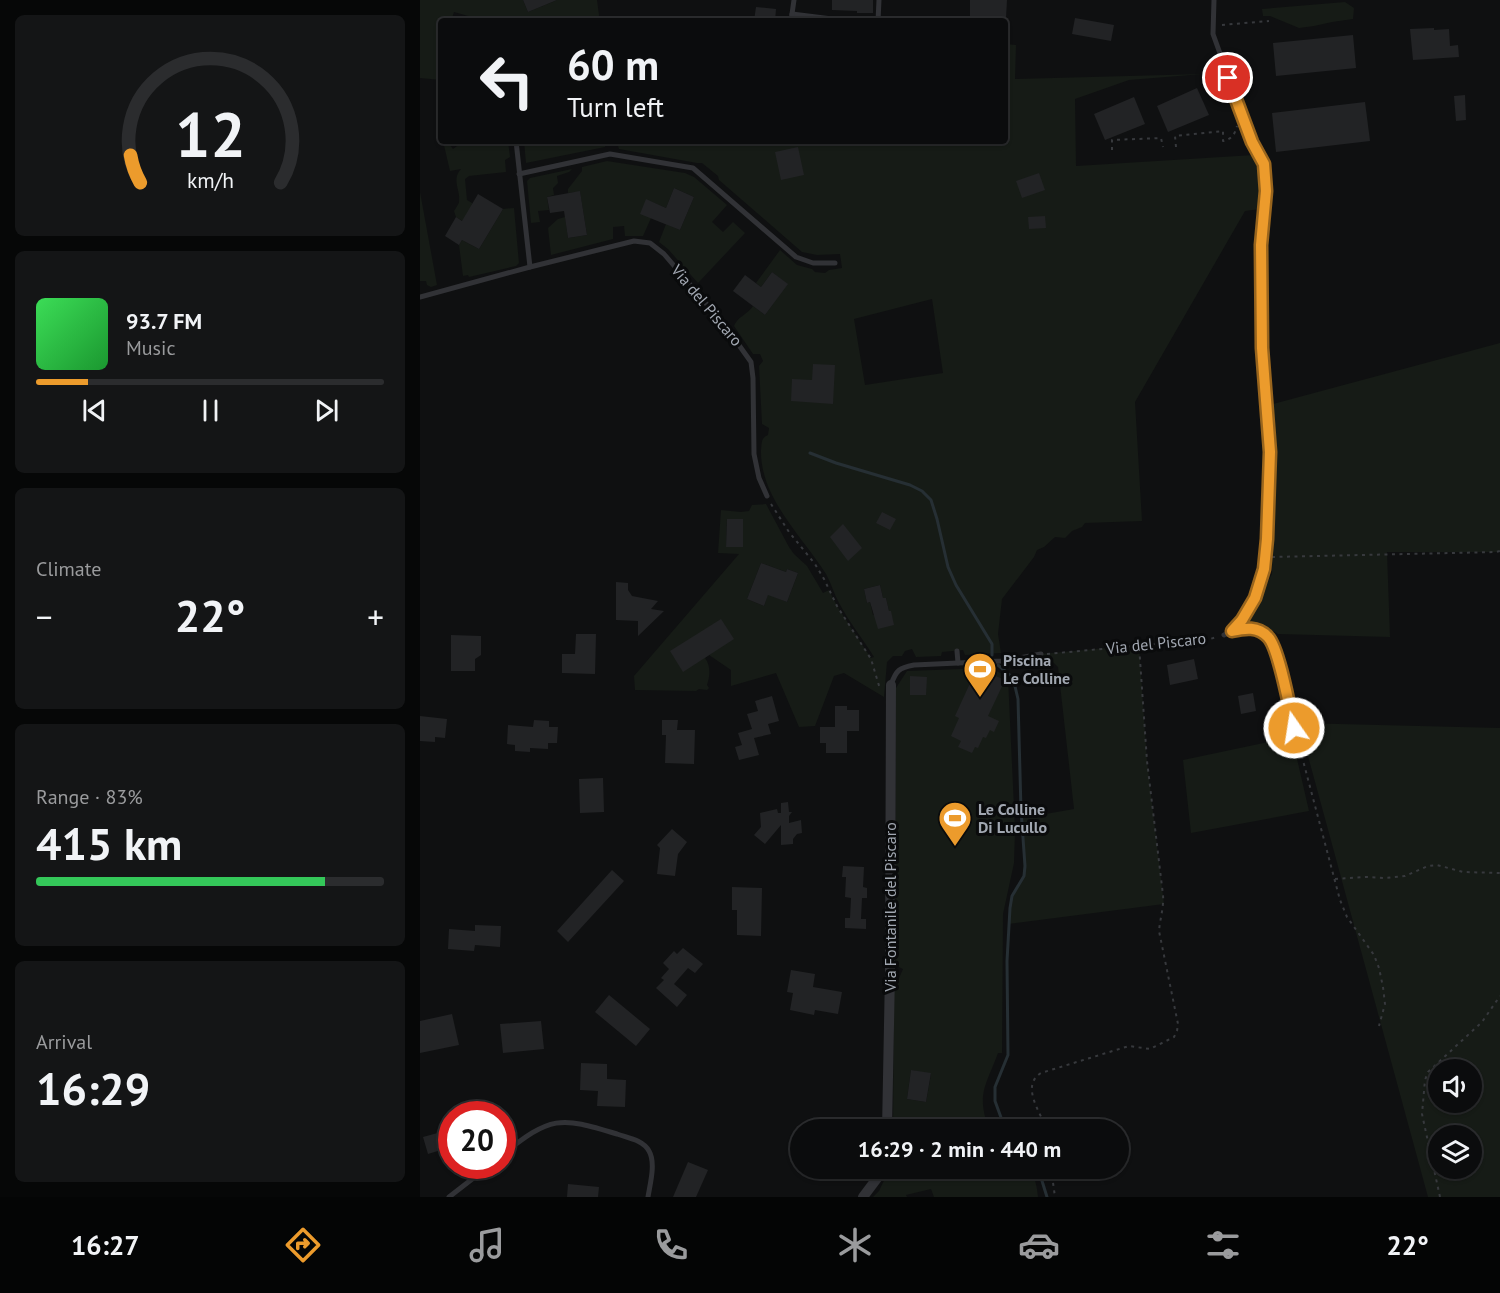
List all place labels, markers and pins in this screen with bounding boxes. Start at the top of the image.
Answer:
pin [1202,52,1253,103]
place label: Piscina Le Colline [1003,650,1070,688]
sports icon: Piscina Le Colline [962,651,998,698]
place label: Le Colline Di Lucullo [978,799,1047,837]
sports icon: Le Colline Di Lucullo [937,800,973,847]

